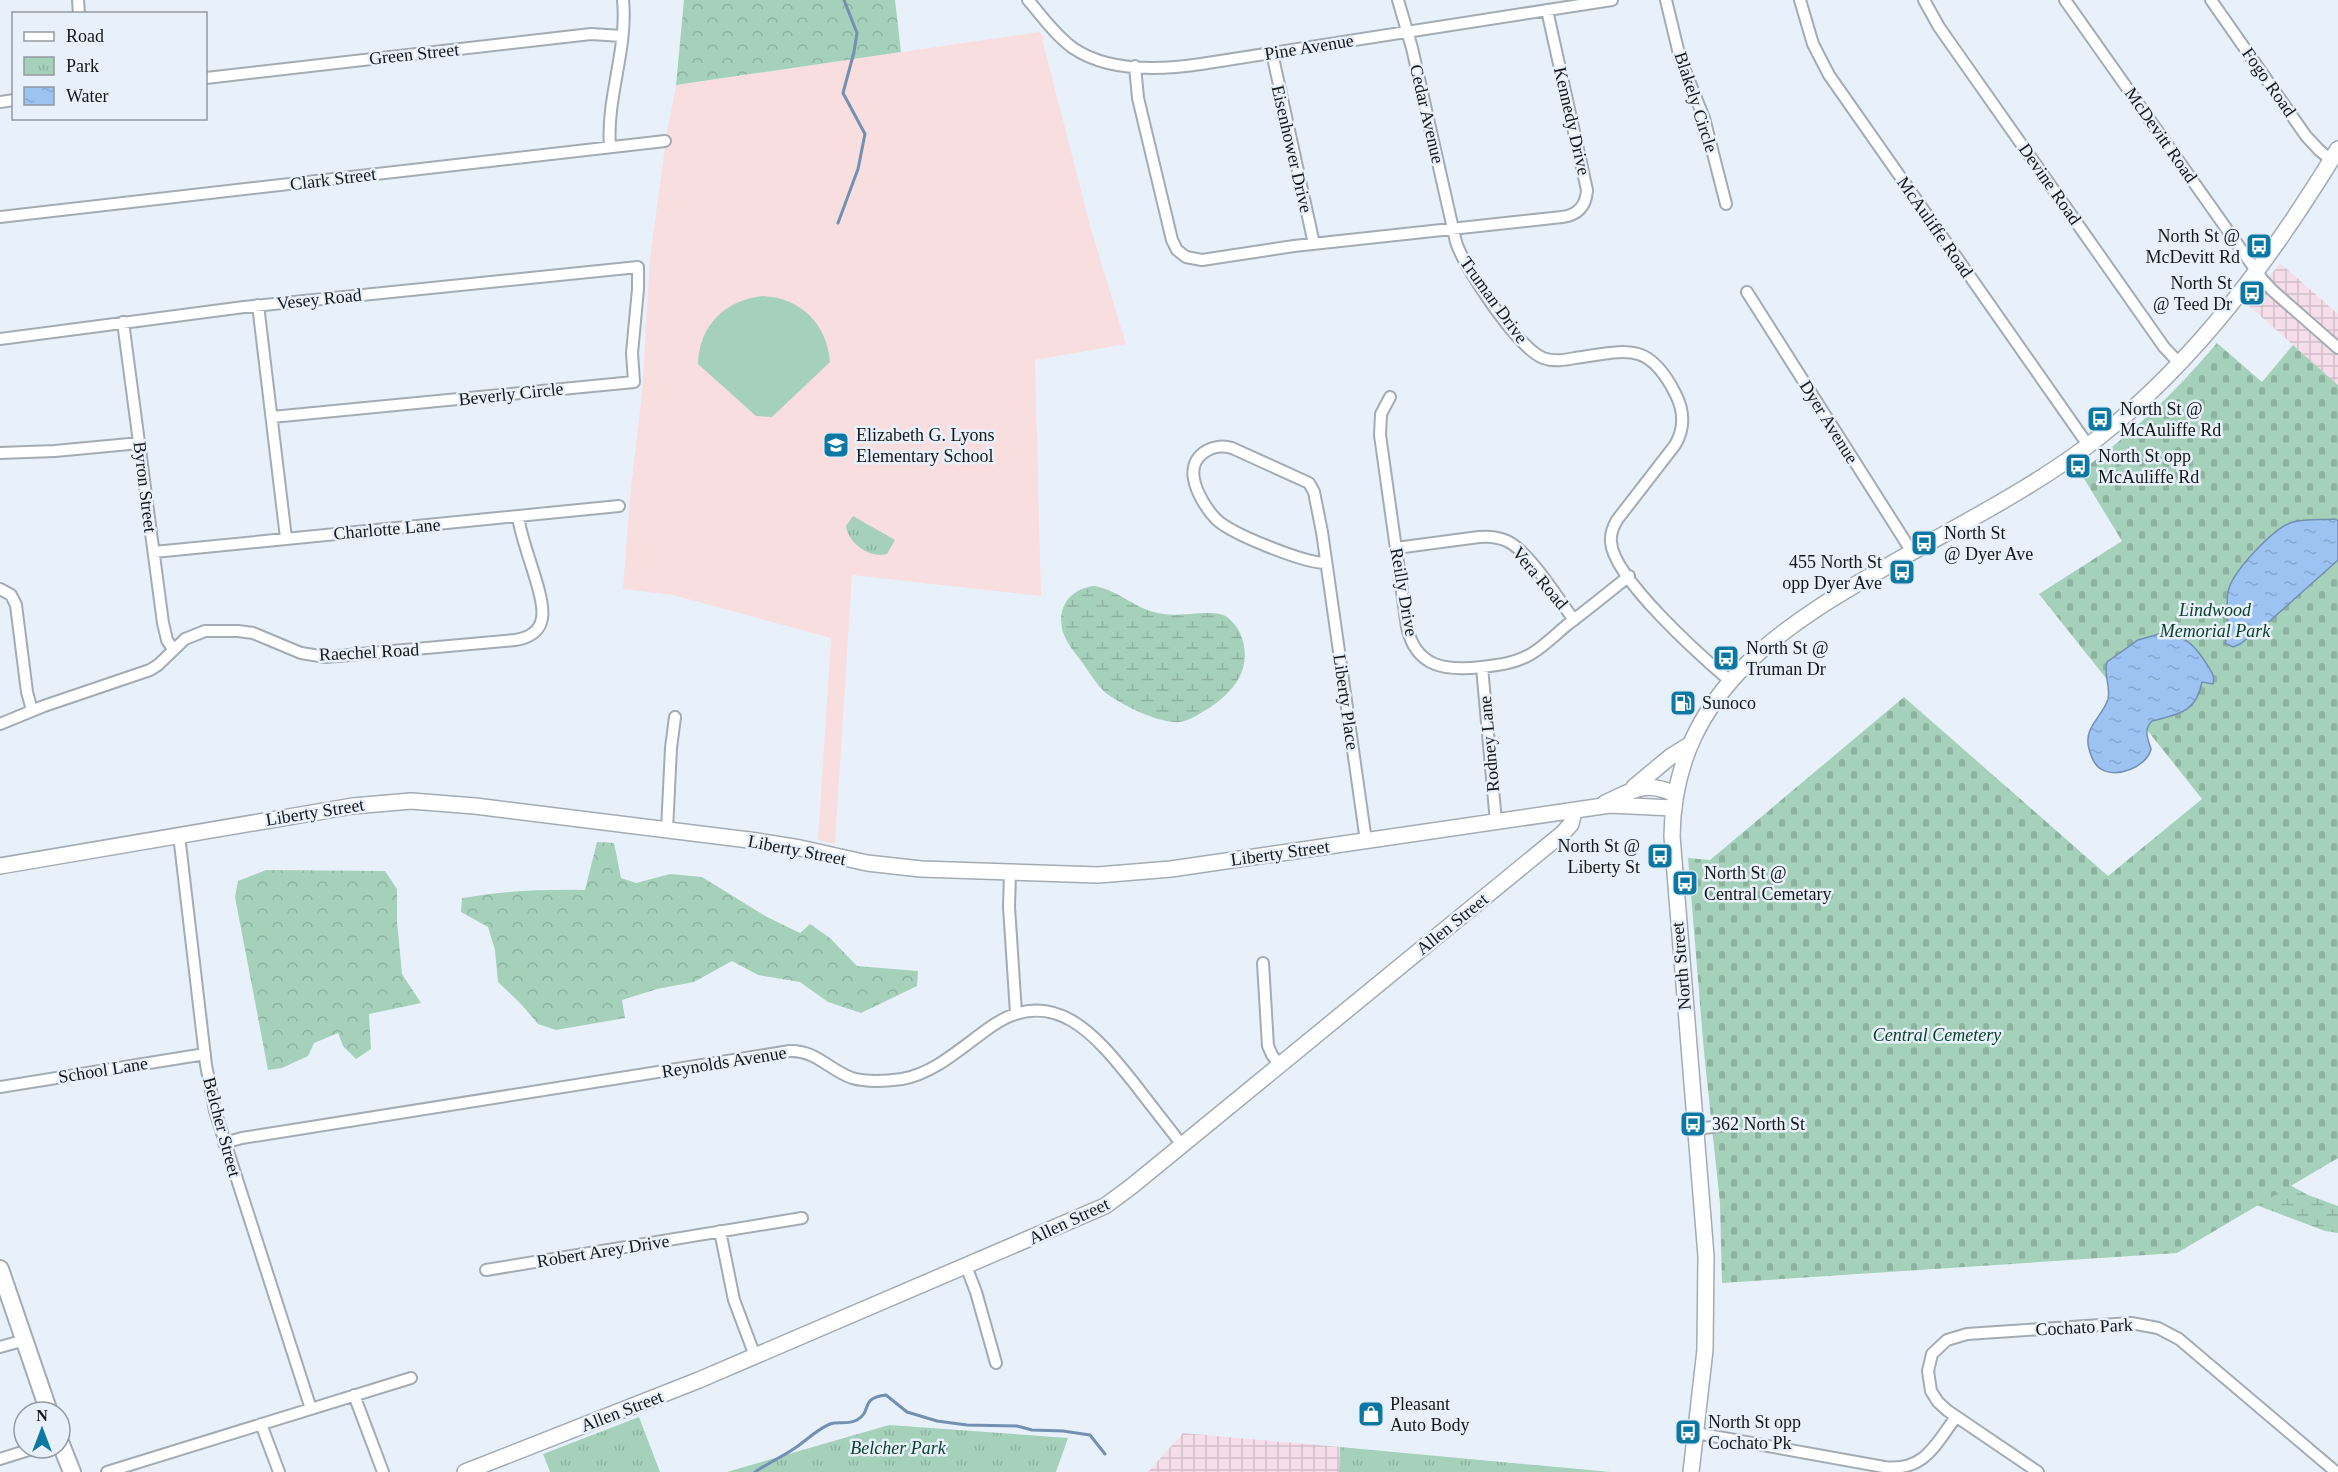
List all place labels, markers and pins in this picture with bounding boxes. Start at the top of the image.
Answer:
place label: North St @ McDevitt Rd [2146,226,2240,267]
bus stop icon: North St @ McDevitt Rd [2244,231,2274,261]
place label: North St @ Teed Dr [2153,273,2232,314]
bus stop icon: North St @ Teed Dr [2237,278,2267,308]
place label: North St @ McAuliffe Rd [2120,399,2221,440]
bus stop icon: North St @ McAuliffe Rd [2085,404,2115,434]
place label: Elizabeth G. Lyons Elementary School [856,425,994,466]
school or university icon: Elizabeth G. Lyons Elementary School [821,430,851,460]
place label: North St opp McAuliffe Rd [2098,446,2199,487]
bus stop icon: North St opp McAuliffe Rd [2063,451,2093,481]
place label: North St @ Dyer Ave [1944,523,2033,564]
bus stop icon: North St @ Dyer Ave [1909,528,1939,558]
place label: 455 North St opp Dyer Ave [1782,552,1882,593]
bus stop icon: 455 North St opp Dyer Ave [1887,557,1917,587]
place label: North St @ Truman Dr [1746,638,1829,679]
bus stop icon: North St @ Truman Dr [1711,643,1741,673]
fuel station icon: Sunoco [1668,688,1698,718]
place label: Sunoco [1702,693,1756,713]
place label: North St @ Liberty St [1557,836,1640,877]
bus stop icon: North St @ Liberty St [1645,841,1675,871]
place label: North St @ Central Cemetary [1704,863,1831,904]
bus stop icon: North St @ Central Cemetary [1670,868,1700,898]
bus stop icon: 362 North St [1678,1109,1708,1139]
place label: 362 North St [1712,1114,1805,1134]
place label: Pleasant Auto Body [1390,1394,1470,1435]
shop icon: Pleasant Auto Body [1356,1399,1386,1429]
place label: North St opp Cochato Pk [1708,1412,1801,1453]
bus stop icon: North St opp Cochato Pk [1673,1417,1703,1447]

